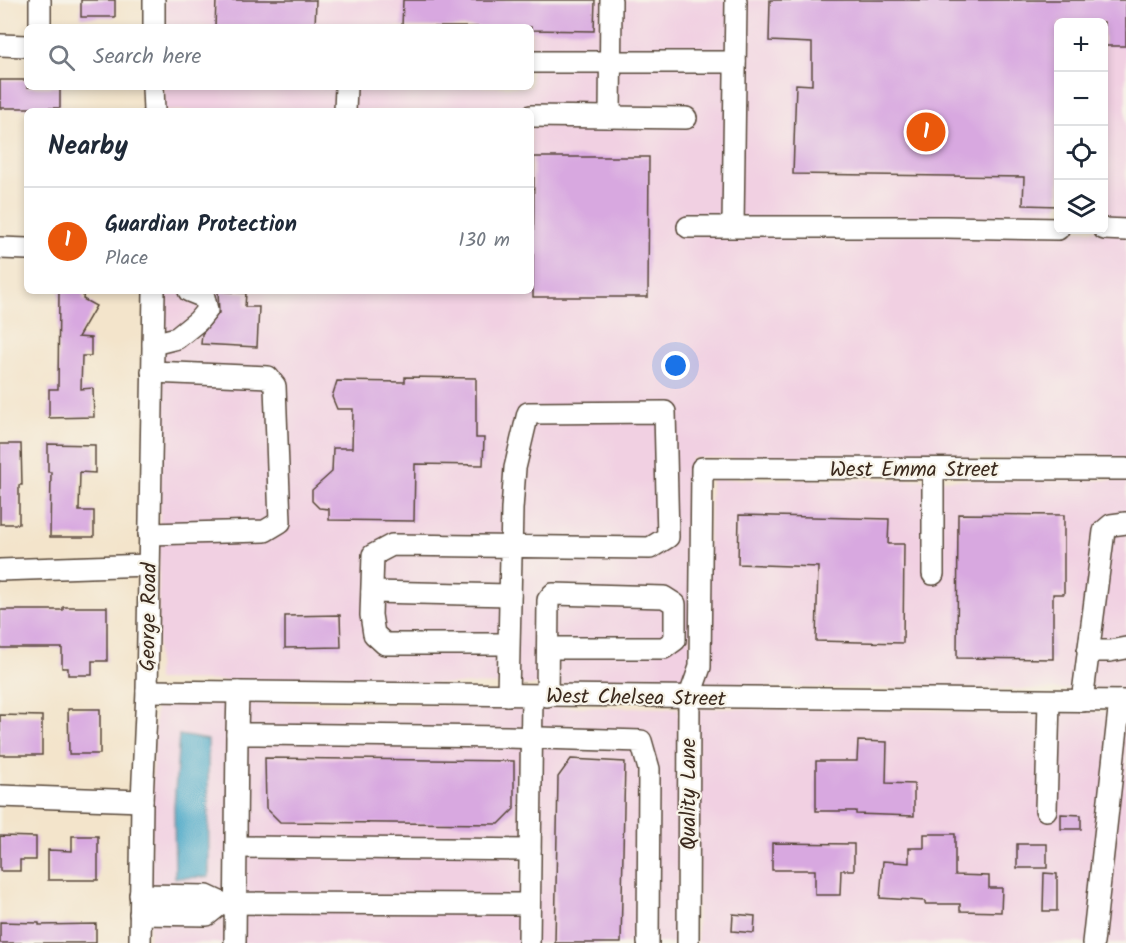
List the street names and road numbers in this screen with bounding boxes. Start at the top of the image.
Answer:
street label: West Emma Street [830,454,999,487]
street label: George Road [132,562,167,672]
street label: West Chelsea Street [546,680,727,717]
street label: Quality Lane [673,738,706,850]

